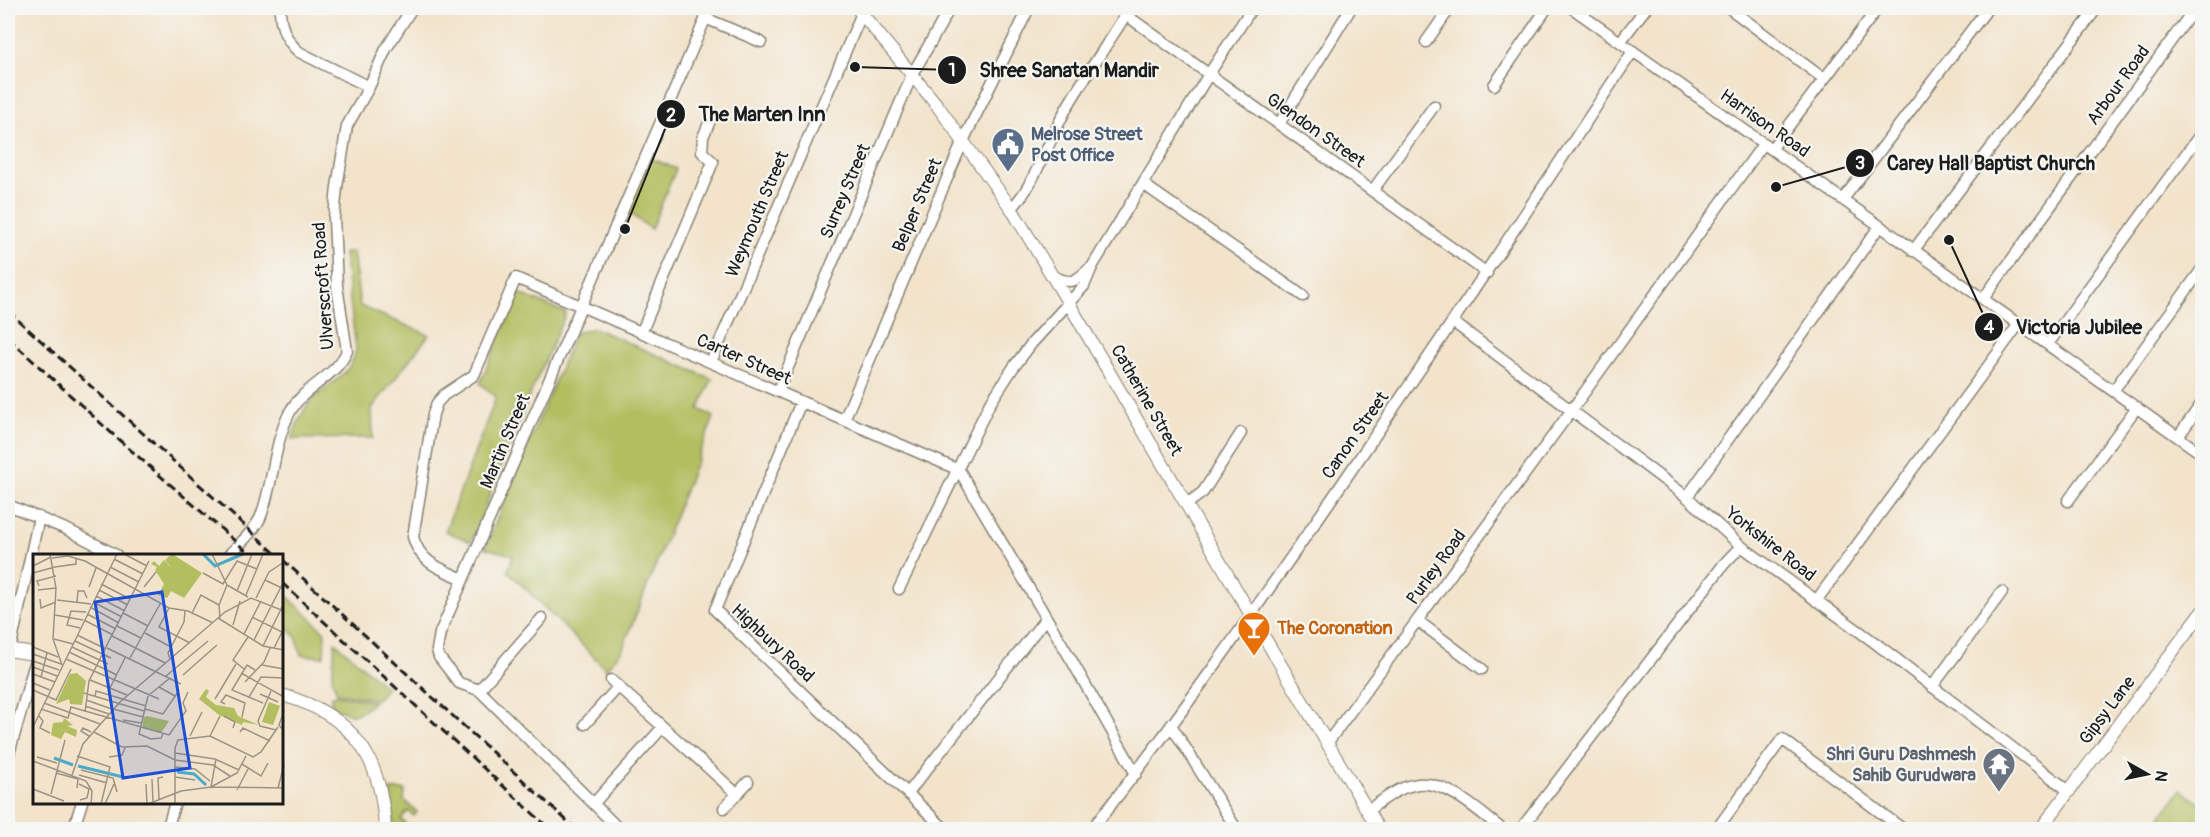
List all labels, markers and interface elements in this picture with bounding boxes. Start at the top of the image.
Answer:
street label: Arbour Road [2082,41,2155,130]
callout: Shree Sanatan Mandir [937,51,1171,89]
text: Shree Sanatan Mandir [979,58,1160,83]
text: 1 [948,59,956,82]
street label: Harrison Road [1715,84,1814,163]
street label: Glendon Street [1262,88,1370,173]
callout: The Marten Inn [656,95,837,133]
text: The Marten Inn [698,102,825,127]
text: 2 [666,104,676,127]
place label: Melrose Street Post Office [1031,123,1143,167]
public building icon: Melrose Street Post Office [990,126,1026,173]
street label: Surrey Street [815,139,876,242]
callout: Carey Hall Baptist Church [1845,144,2107,182]
street label: Weymouth Street [720,147,795,281]
text: Carey Hall Baptist Church [1887,151,2095,176]
text: 3 [1855,152,1865,175]
street label: Belper Street [887,154,948,256]
street label: Ulverscroft Road [308,221,339,351]
callout: Victoria Jubilee [1974,308,2154,346]
text: Victoria Jubilee [2016,315,2143,340]
text: 4 [1984,316,1995,339]
street label: Carter Street [693,328,795,391]
street label: Catherine Street [1105,340,1188,461]
street label: Canon Street [1317,386,1394,484]
street label: Martin Street [475,390,536,492]
street label: Yorkshire Road [1720,501,1820,587]
street label: Purley Road [1401,525,1471,609]
inset map [33,554,284,804]
street label: Highbury Road [726,599,819,688]
bar icon: The Coronation [1236,610,1272,657]
place label: The Coronation [1276,617,1393,640]
street label: Gipsy Lane [2074,671,2141,749]
place label: Shri Guru Dashmesh Sahib Gurudwara [1826,743,1977,787]
north arrow [2117,744,2177,804]
temple icon: Shri Guru Dashmesh Sahib Gurudwara [1981,746,2017,793]
text: N [2150,769,2172,783]

